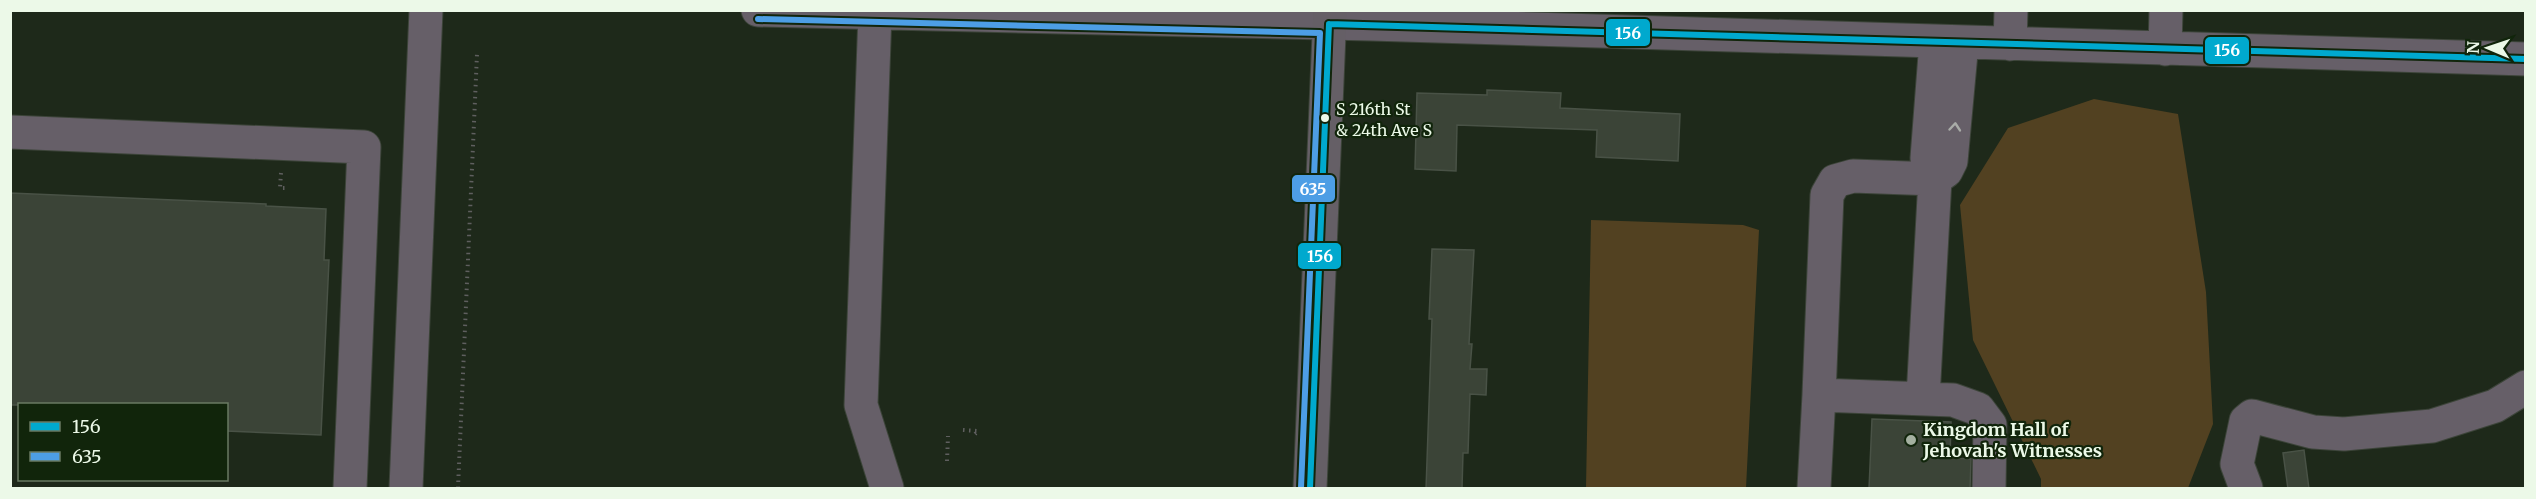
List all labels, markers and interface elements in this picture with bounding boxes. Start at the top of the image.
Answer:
line badge: 156 [1605,18,1651,47]
north arrow [2458,18,2518,78]
text: 156 [1615,23,1641,43]
line badge: 156 [2204,36,2250,65]
text: 156 [2214,40,2240,60]
text: N [2463,40,2483,54]
place label: S 216th St & 24th Ave S [1336,99,1432,140]
marker: S 216th St & 24th Ave S [1319,112,1331,124]
one-way arrow [1948,123,1961,132]
line badge: 635 [1291,174,1336,203]
text: 635 [1300,179,1326,199]
line badge: 156 [1297,242,1342,270]
text: 156 [1307,246,1333,266]
legend [18,403,228,481]
text: 156 [72,415,101,438]
place label: Kingdom Hall of Jehovah's Witnesses [1922,418,2102,462]
marker: Kingdom Hall of Jehovah's Witnesses [1904,433,1918,447]
text: 635 [72,445,102,468]

